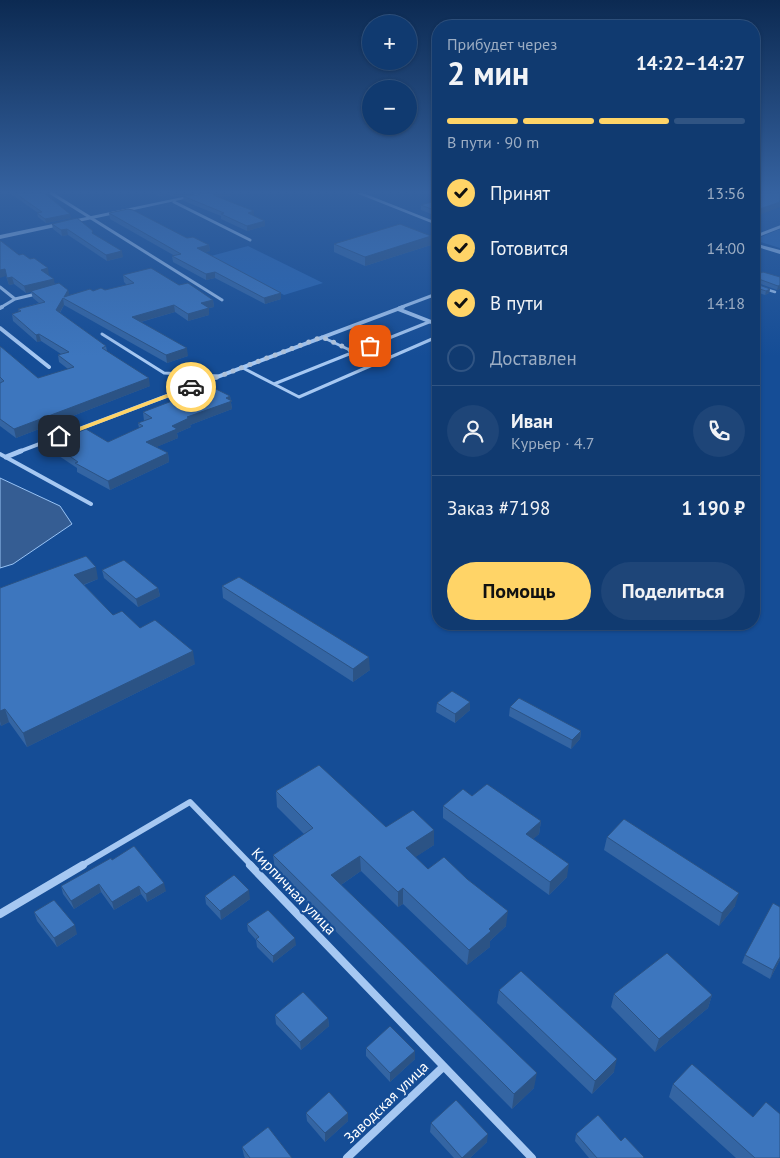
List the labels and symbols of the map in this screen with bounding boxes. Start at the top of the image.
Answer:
pin [349,325,391,367]
courier [166,362,216,412]
pin [38,415,80,457]
street label: Кирпичная улица [248,843,340,939]
street label: Заводская улица [340,1057,432,1147]

